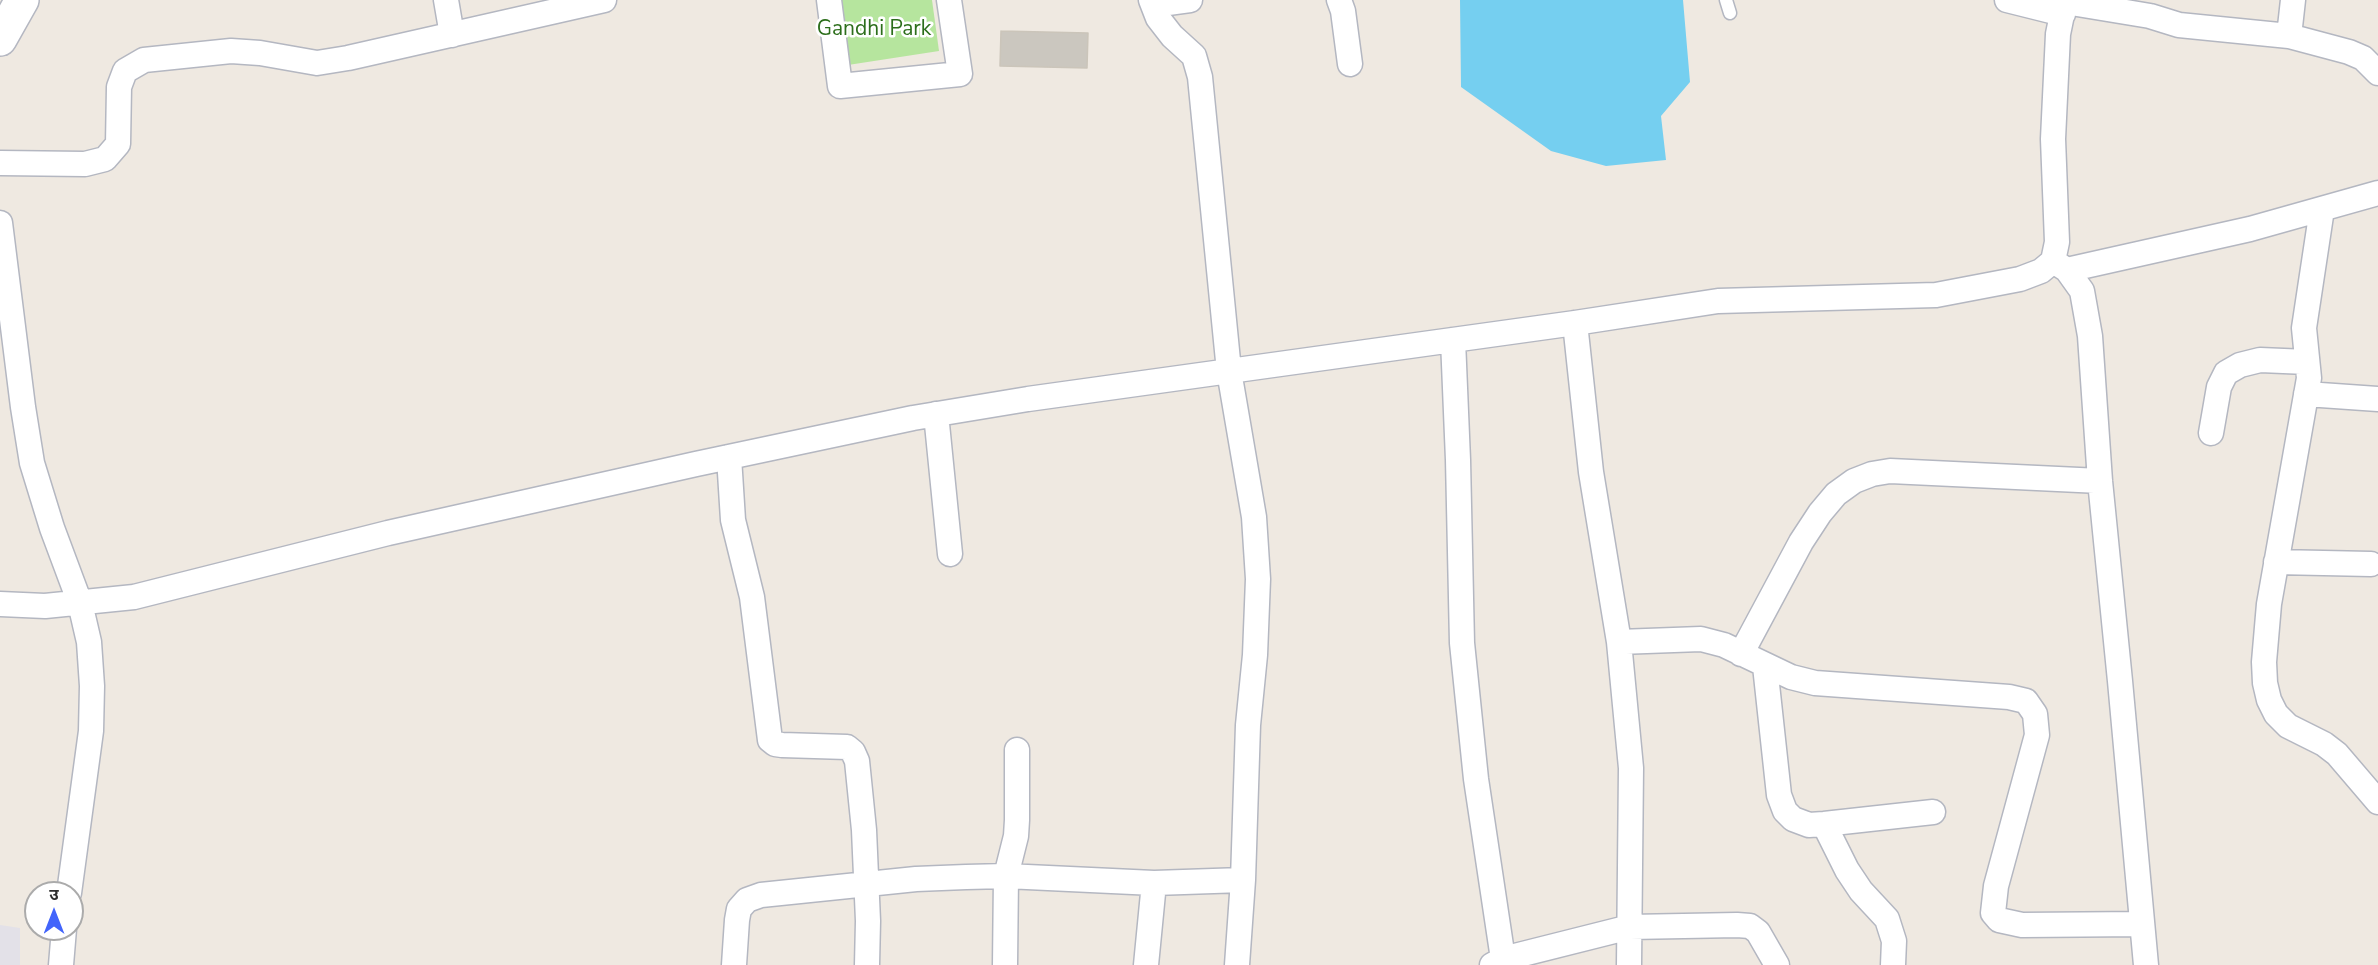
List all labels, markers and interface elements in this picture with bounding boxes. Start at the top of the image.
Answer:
park label: Gandhi Park [817,17,931,43]
north arrow [24,881,84,941]
text: उ [49,884,59,906]

